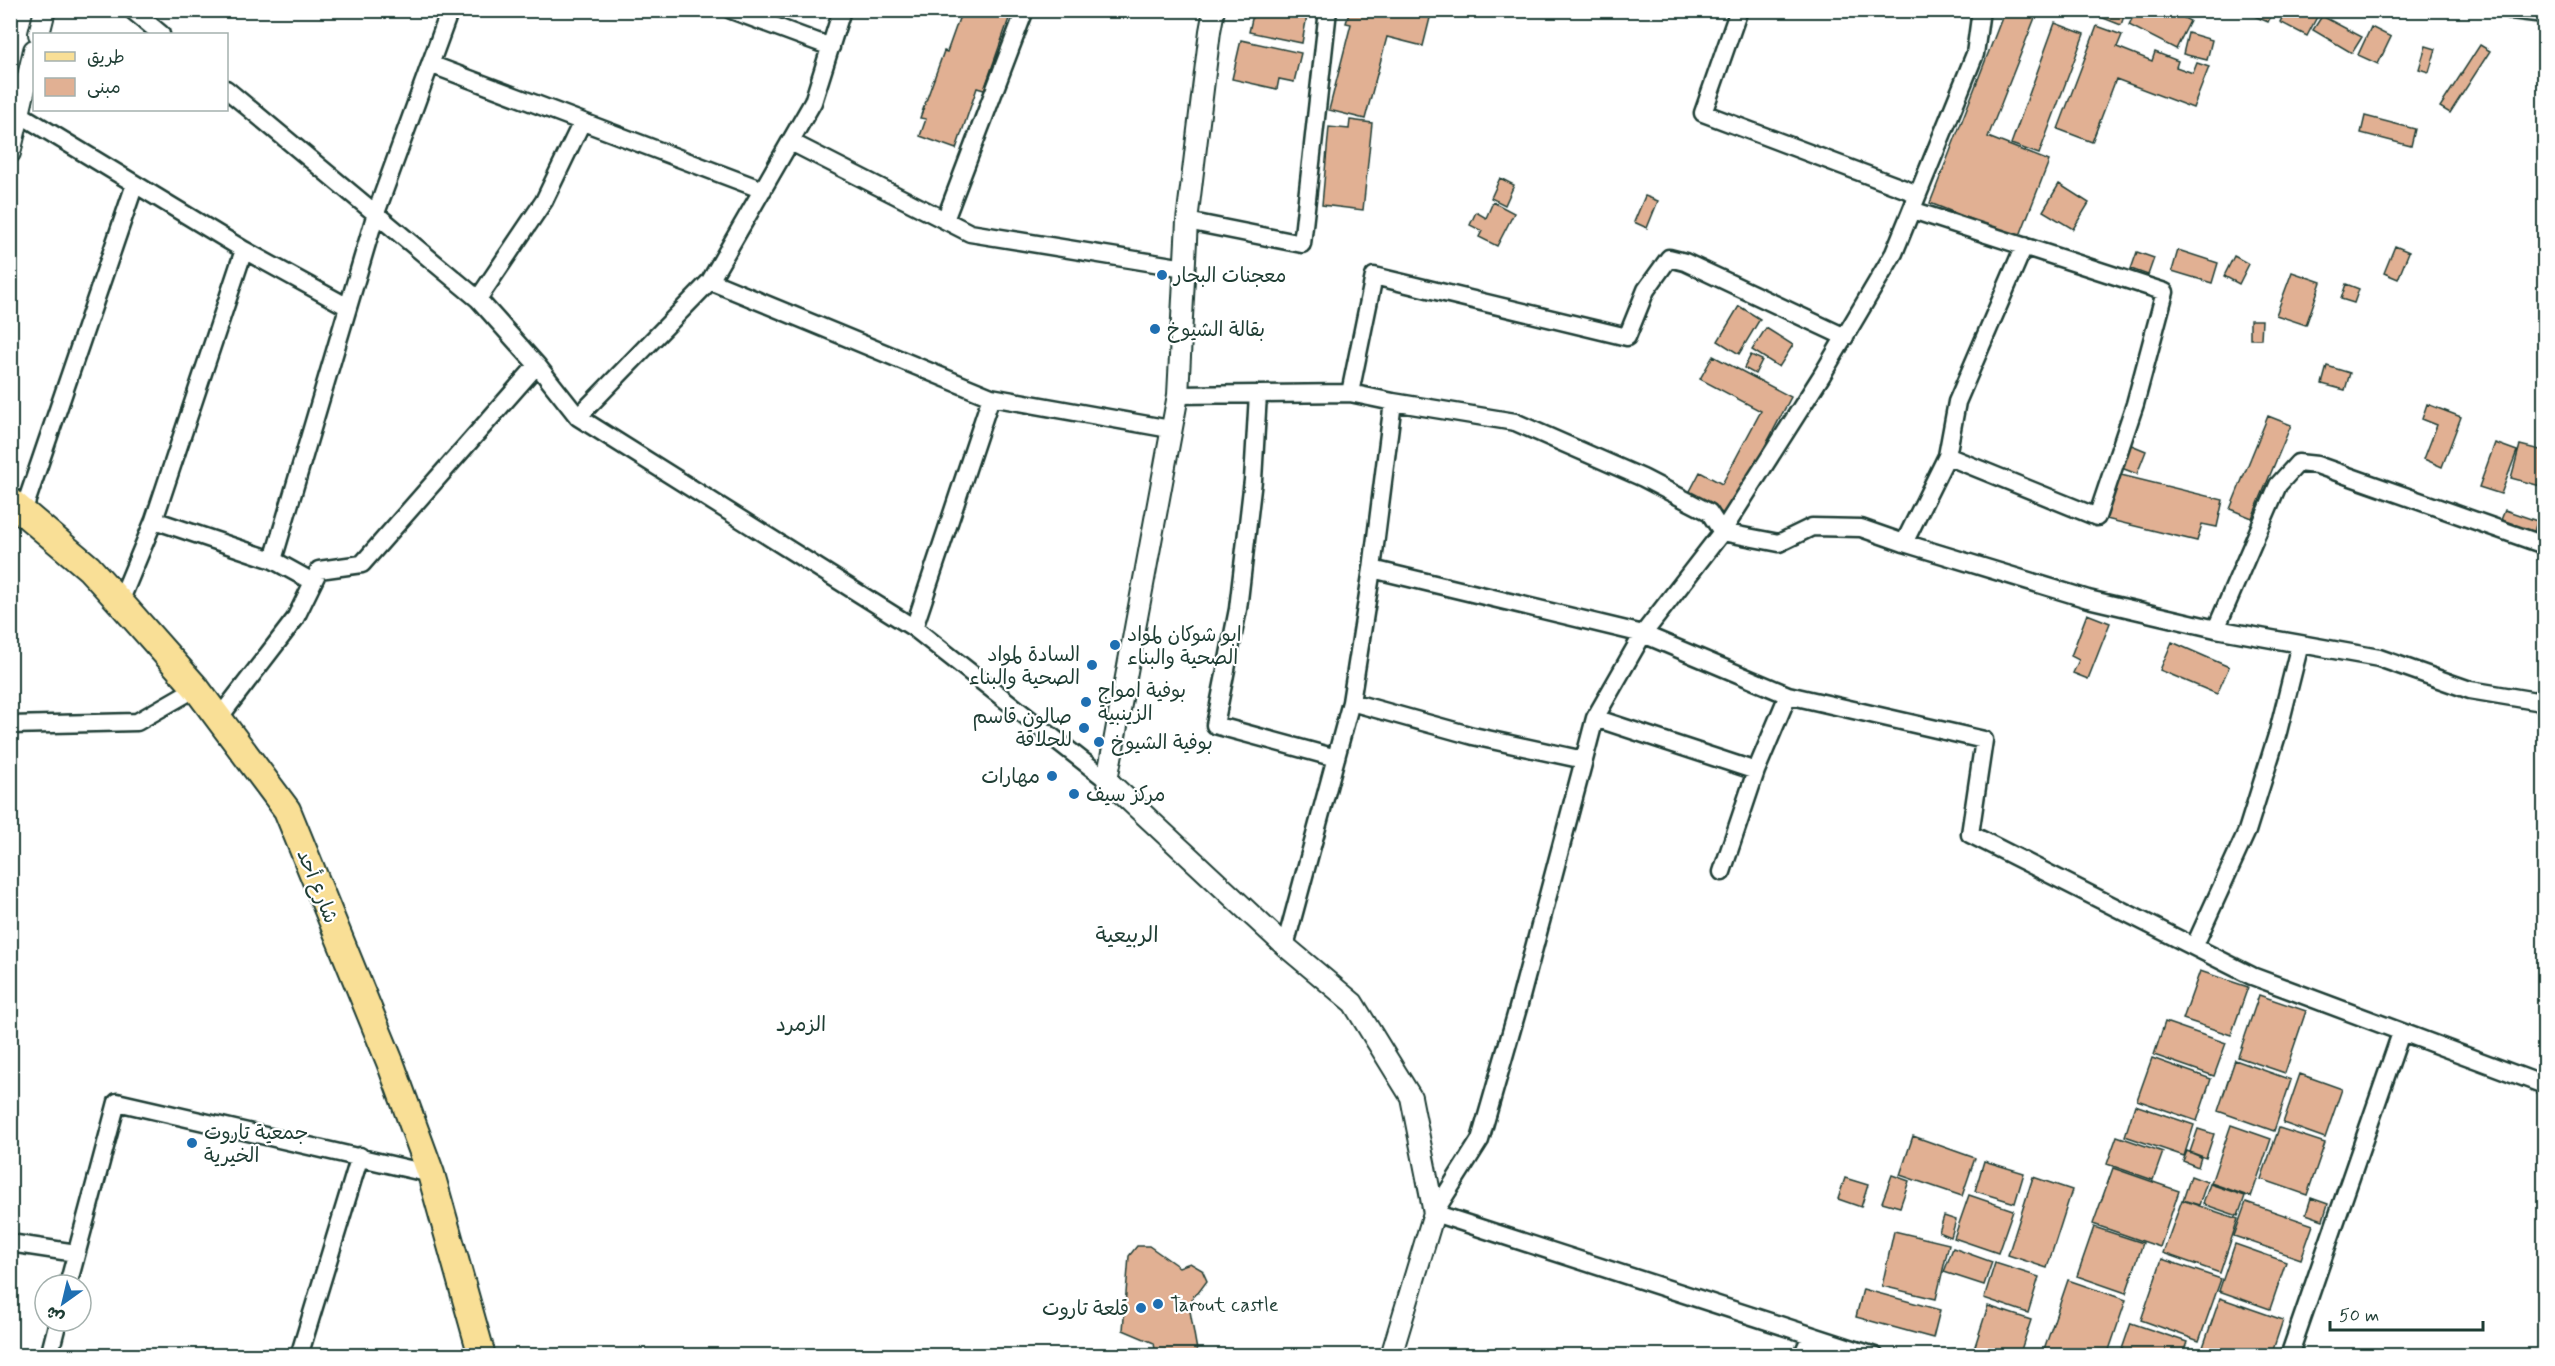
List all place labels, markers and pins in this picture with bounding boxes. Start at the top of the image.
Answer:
place label: معجنات البحار [1172,263,1286,290]
marker: معجنات البحار [1155,268,1169,282]
place label: بقالة الشيوخ [1167,317,1265,344]
marker: بقالة الشيوخ [1148,322,1162,336]
place label: ابو شوكان لمواد الصحية والبناء [1127,622,1242,672]
marker: ابو شوكان لمواد الصحية والبناء [1108,638,1122,652]
place label: السادة لمواد الصحية والبناء [969,642,1080,692]
marker: السادة لمواد الصحية والبناء [1085,658,1099,672]
place label: بوفية امواج الزينبية [1098,678,1186,728]
marker: بوفية امواج الزينبية [1079,695,1093,709]
place label: صالون قاسم للحلاقة [972,704,1072,754]
marker: صالون قاسم للحلاقة [1077,721,1091,735]
place label: بوفية الشيوخ [1111,730,1213,757]
marker: بوفية الشيوخ [1092,735,1106,749]
place label: مهارات [981,764,1040,791]
marker: مهارات [1045,769,1059,783]
place label: مركز سيف [1086,782,1165,809]
marker: مركز سيف [1067,787,1081,801]
place label: جمعية تاروت الخيرية [204,1120,308,1170]
marker: جمعية تاروت الخيرية [185,1136,199,1150]
place label: Tarout castle [1170,1292,1279,1319]
place label: قلعة تاروت [1042,1296,1129,1323]
marker: Tarout castle [1151,1297,1165,1311]
marker: قلعة تاروت [1134,1301,1148,1315]

